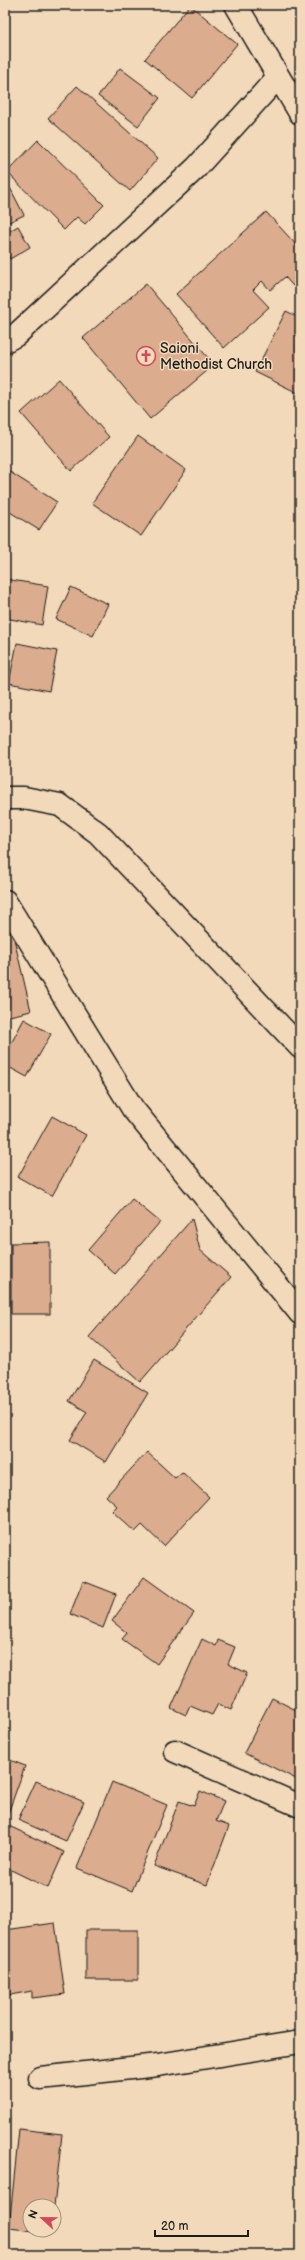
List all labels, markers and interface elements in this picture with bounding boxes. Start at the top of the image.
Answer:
place label: Saioni Methodist Church [160,340,272,373]
church icon: Saioni Methodist Church [135,345,157,367]
north arrow [22,2198,62,2238]
text: N [26,2208,41,2221]
scale bar [155,2212,248,2238]
text: 20 m [161,2219,188,2234]

